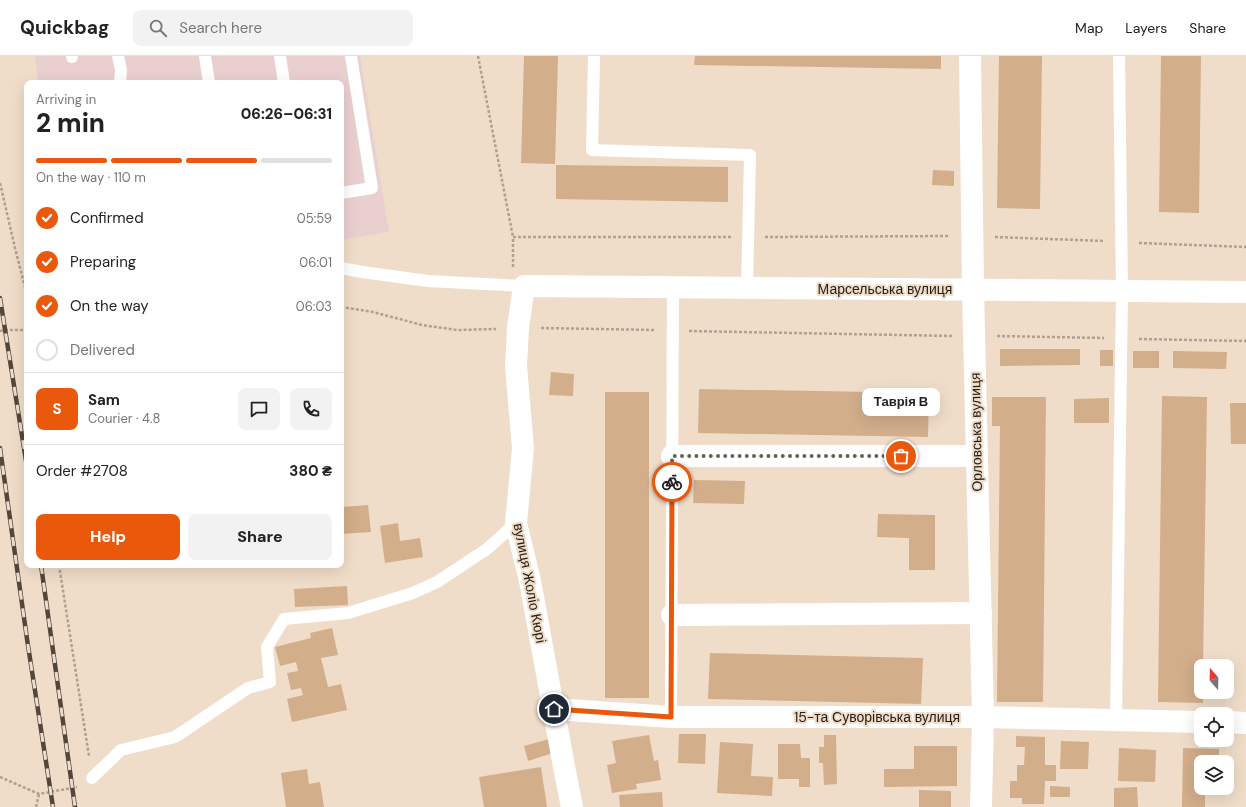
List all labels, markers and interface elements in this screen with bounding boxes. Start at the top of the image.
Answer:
search box [133,10,413,46]
text: Quickbag [20,15,109,40]
icon: search [147,17,169,39]
text: Search here [179,18,262,38]
text: Map [1075,19,1103,37]
text: Layers [1125,19,1167,37]
text: Share [1189,19,1226,37]
text: Arriving in [36,91,96,108]
text: 06:26–06:31 [241,104,332,124]
text: 2 min [36,106,105,140]
text: On the way · 110 m [36,169,146,186]
icon: check [36,207,58,229]
text: Confirmed [70,208,144,228]
text: 05:59 [297,210,332,227]
icon: check [36,251,58,273]
text: Preparing [70,252,136,272]
text: 06:01 [299,254,332,271]
street label: Марсельська вулиця [818,280,952,298]
icon: check [36,295,58,317]
text: On the way [70,296,149,316]
text: 06:03 [296,298,332,315]
text: Delivered [70,340,135,360]
street label: Орловська вулиця [966,372,986,492]
button: chat [238,388,280,430]
button: phone [290,388,332,430]
callout: Таврія В [862,388,940,416]
text: Sam [88,390,120,410]
text: Таврія В [874,393,928,410]
text: S [52,399,62,419]
text: Courier · 4.8 [88,410,160,427]
pin [884,439,918,473]
icon: bag [890,445,912,467]
text: Order #2708 [36,461,128,481]
text: 380 ₴ [289,461,332,481]
courier [652,462,692,502]
icon: bike [661,471,683,493]
button: Help [36,514,180,560]
button: Share [188,514,332,560]
street label: вулиця Жоліо Кюрі [510,522,550,644]
north arrow [1194,659,1234,699]
map controls [1194,659,1234,795]
pin [537,692,571,726]
icon: home [543,698,565,720]
button: locate [1194,707,1234,747]
street label: 15-та Суворівська вулиця [794,708,960,726]
button: layers [1194,755,1234,795]

